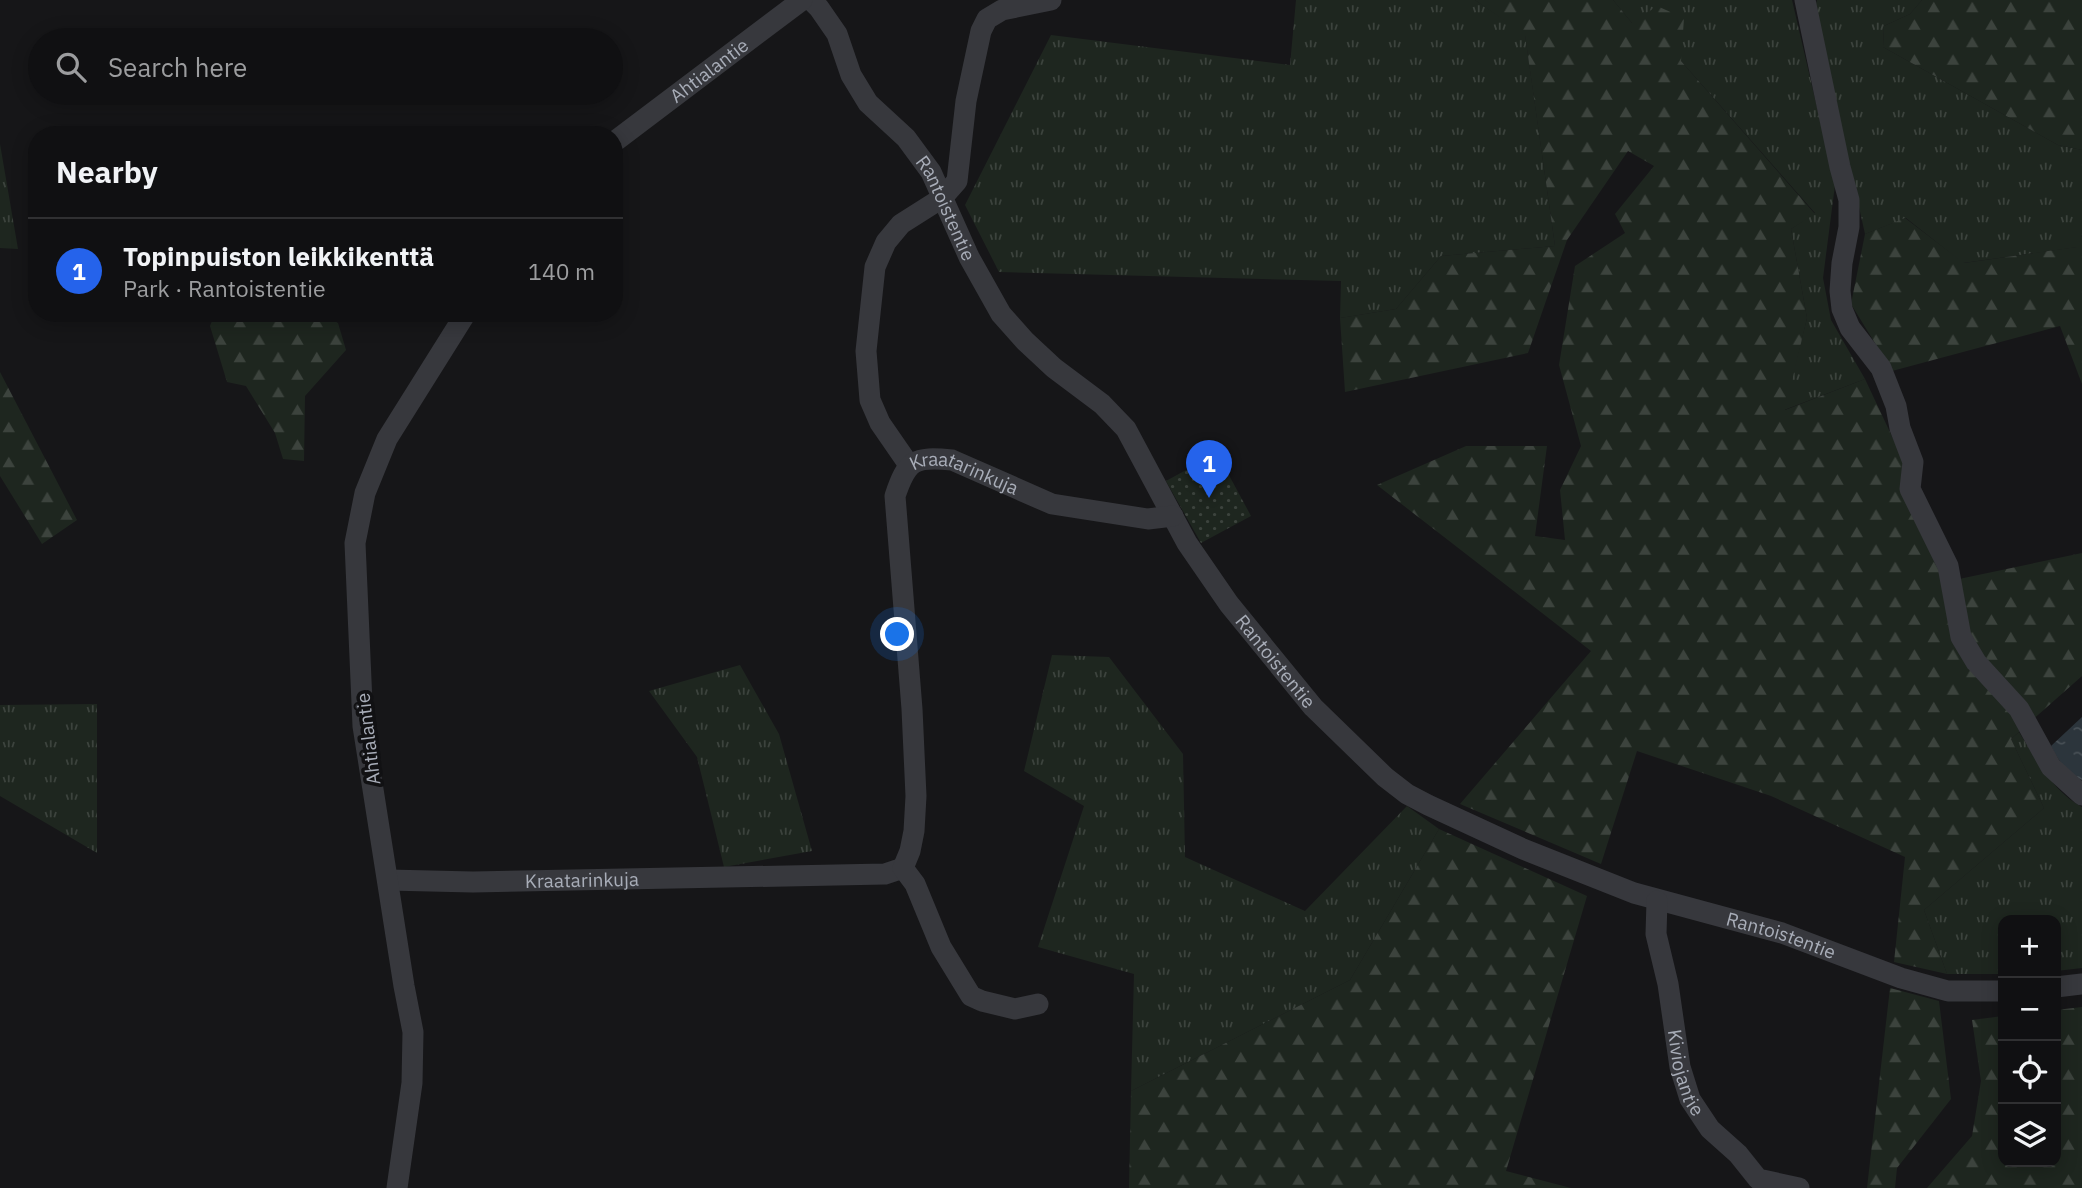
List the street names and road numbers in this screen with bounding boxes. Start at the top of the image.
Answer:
street label: Ahtialantie [665,33,753,108]
street label: Rantoistentie [911,151,981,265]
street label: Kraatarinkuja [905,447,1022,500]
street label: Rantoistentie [1230,610,1321,713]
street label: Ahtialantie [350,692,386,786]
street label: Kraatarinkuja [525,867,639,893]
street label: Rantoistentie [1724,906,1839,964]
street label: Kiviojantie [1663,1028,1710,1120]

